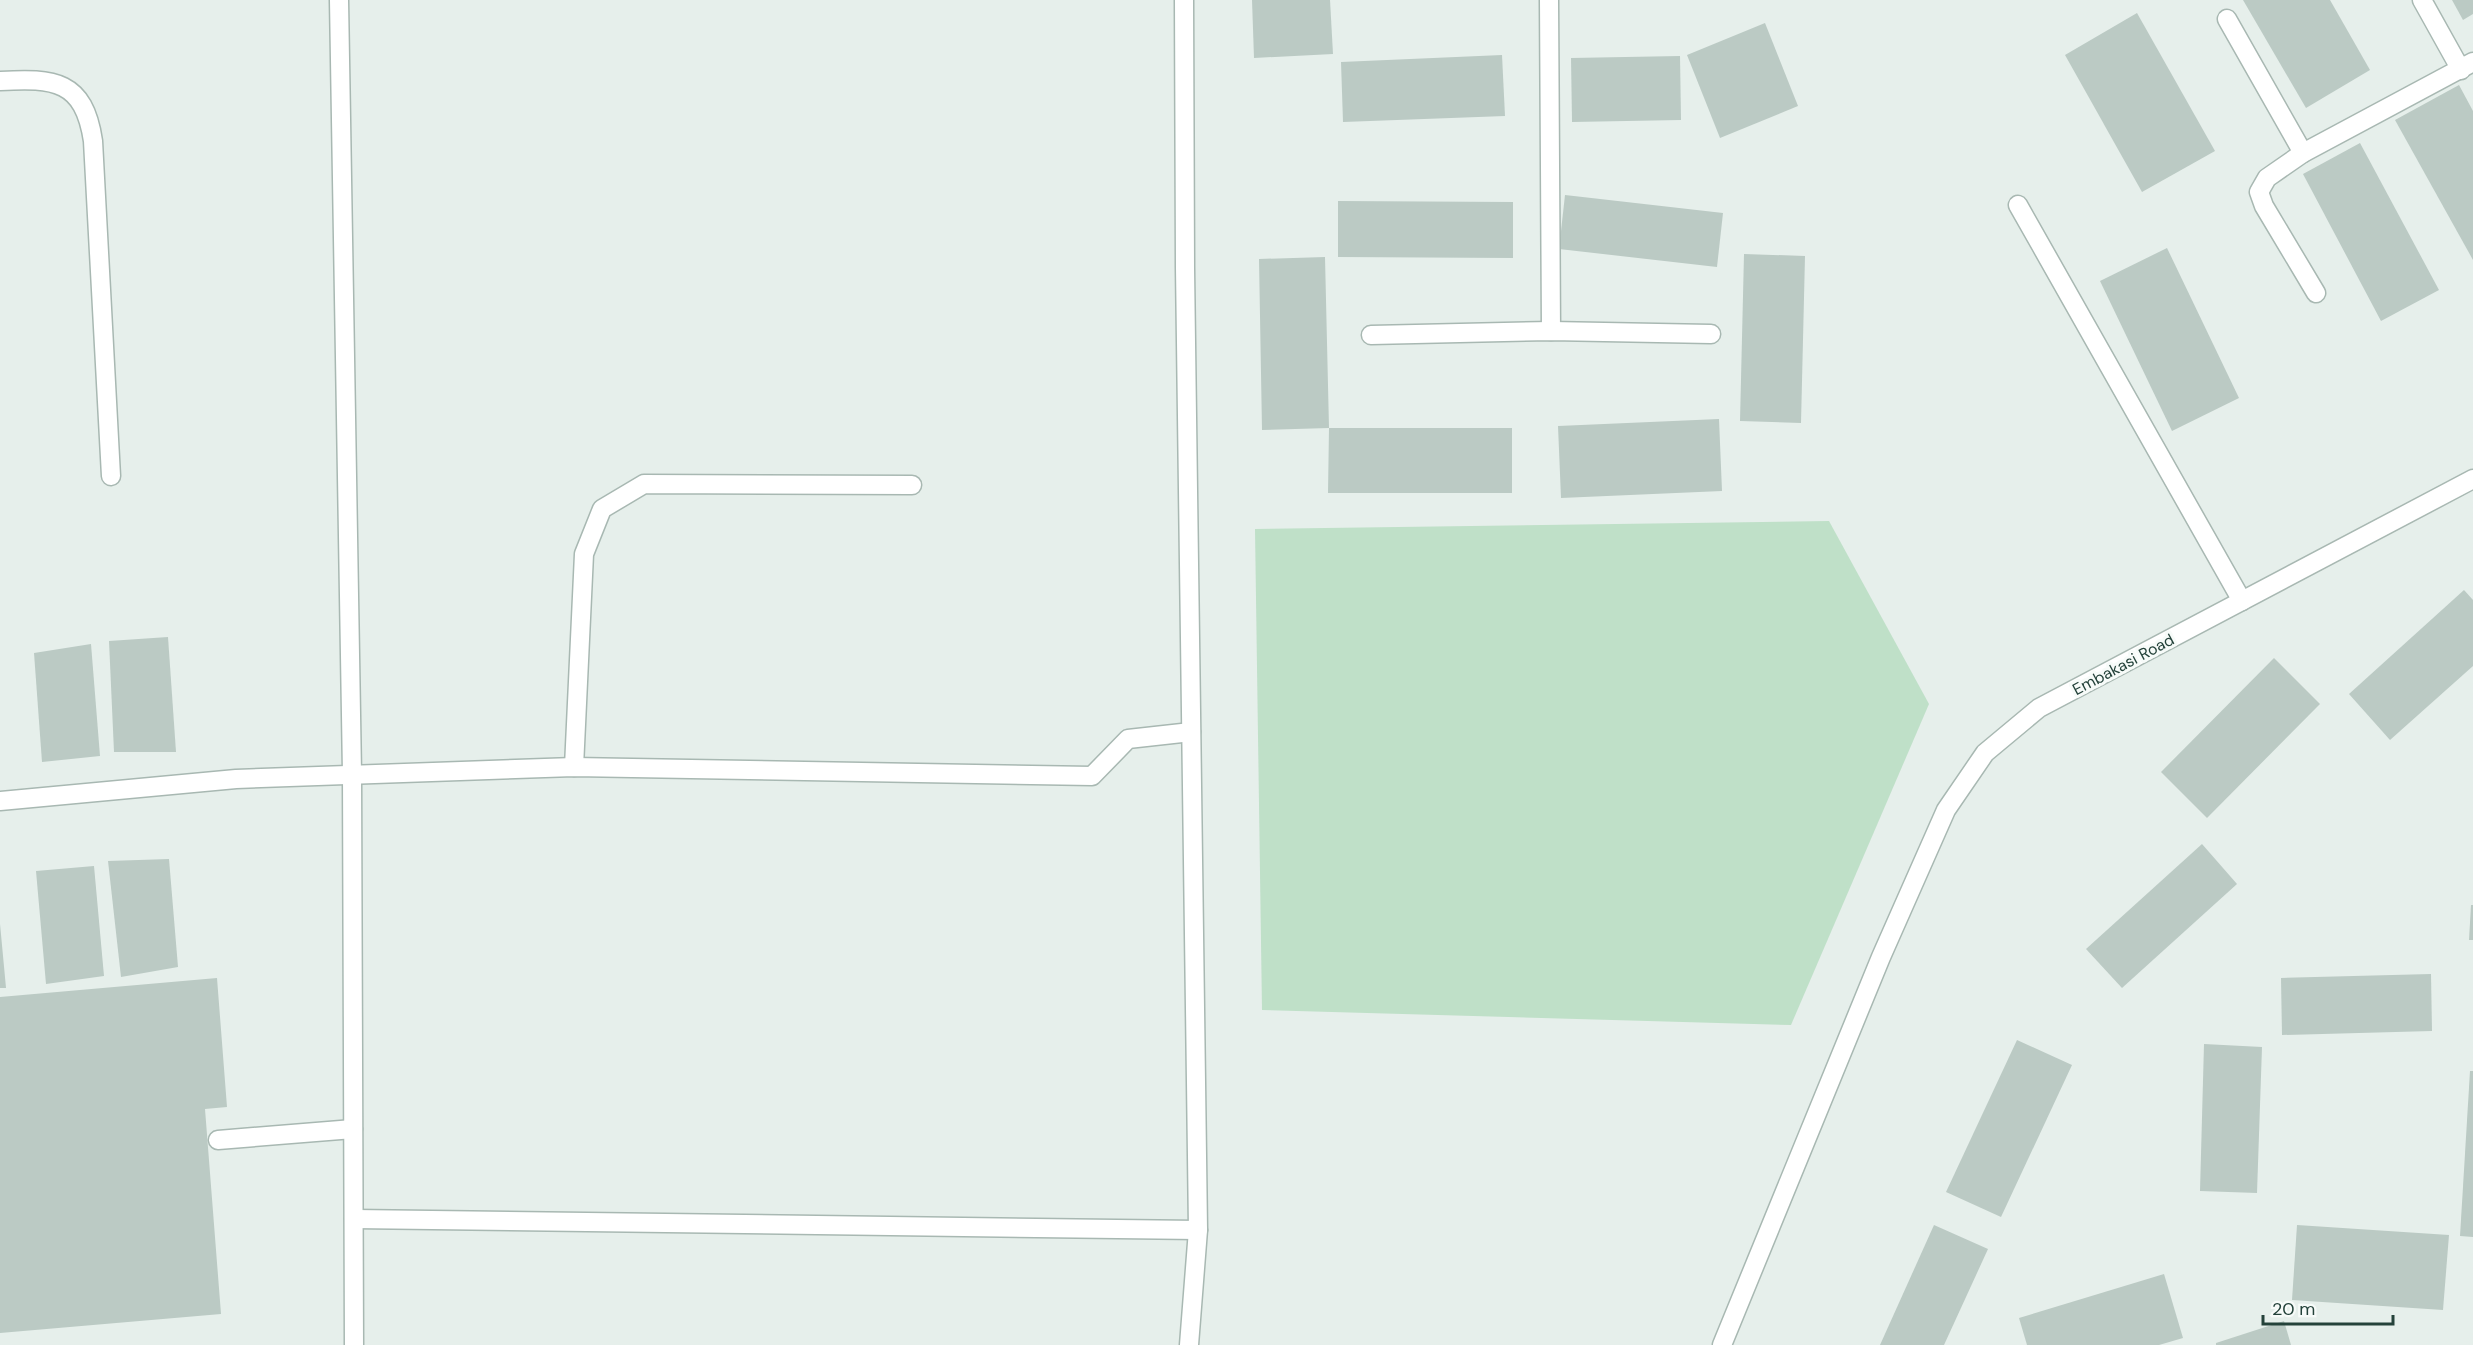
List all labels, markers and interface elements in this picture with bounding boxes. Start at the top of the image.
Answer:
street label: Embakasi Road [2069,629,2178,700]
scale bar [2263,1288,2394,1326]
text: 20 m [2272,1297,2315,1321]

